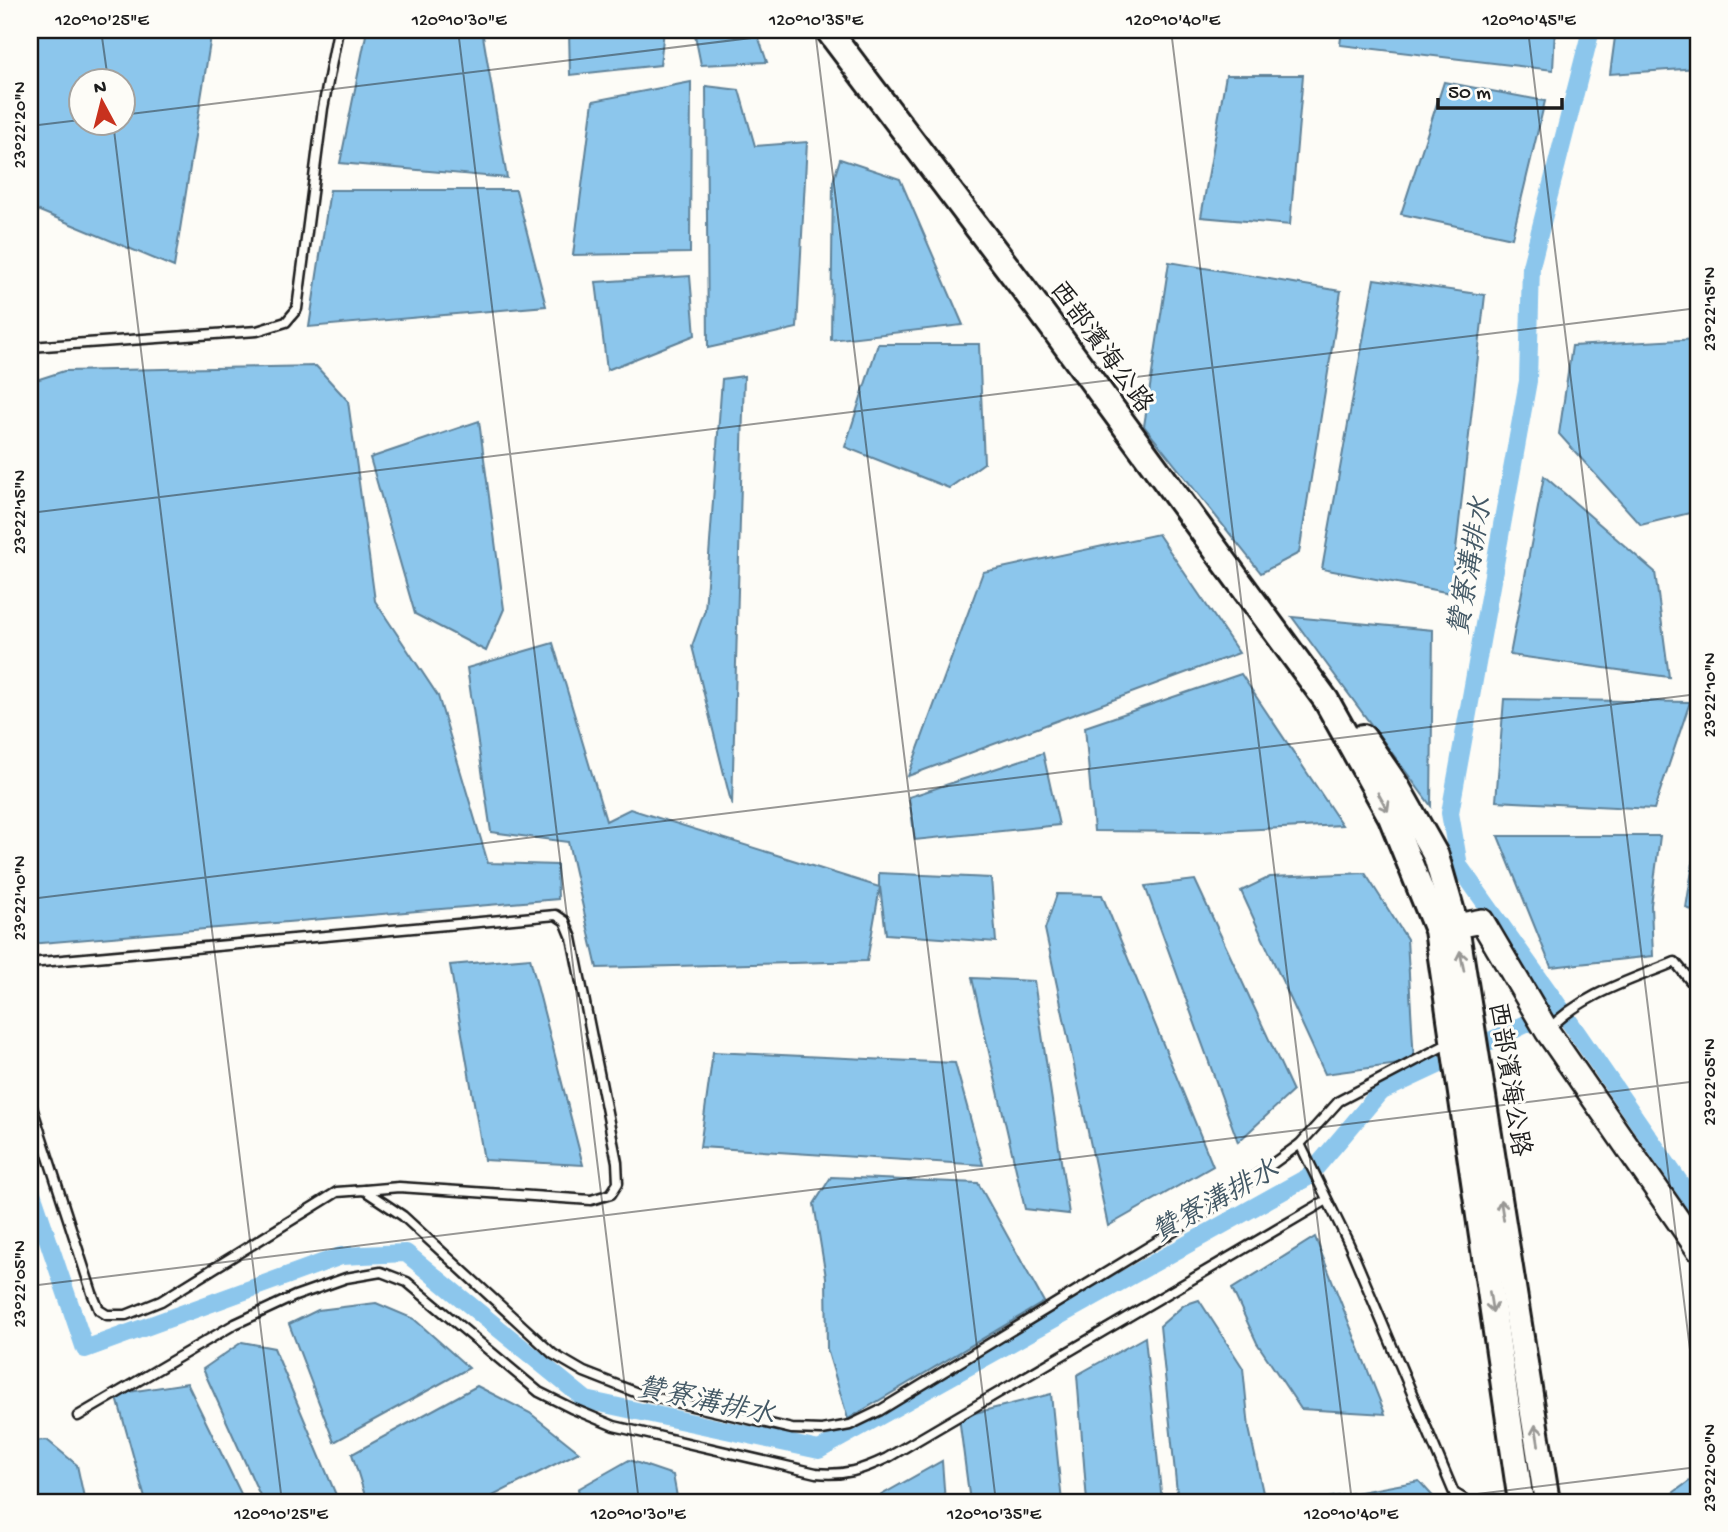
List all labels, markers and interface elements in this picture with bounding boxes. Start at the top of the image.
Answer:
text: 120°10'25"E [54,11,150,32]
text: 120°10'30"E [411,11,507,32]
text: 120°10'35"E [768,11,864,32]
text: 120°10'40"E [1125,11,1221,32]
text: 120°10'45"E [1481,11,1576,32]
north arrow [66,66,136,136]
scale bar [1438,66,1562,110]
text: N [93,76,108,101]
text: 23°22'20"N [11,82,32,168]
text: 50 m [1448,82,1491,107]
text: 23°22'15"N [1701,267,1722,351]
street label: 西部濱海公路 [1041,275,1159,421]
text: 23°22'15"N [11,470,32,554]
water label: 贊寮溝排水 [1442,494,1501,639]
text: 23°22'10"N [1701,652,1722,738]
one-way arrow [1377,791,1390,812]
text: 23°22'10"N [11,855,32,941]
one-way arrow [1455,950,1469,973]
street label: 西部濱海公路 [1479,1000,1536,1159]
text: 23°22'05"N [1701,1038,1722,1126]
water label: 贊寮溝排水 [1146,1152,1286,1251]
one-way arrow [1495,1199,1508,1222]
text: 23°22'05"N [11,1240,32,1328]
one-way arrow [1485,1291,1498,1313]
water label: 贊寮溝排水 [633,1371,778,1434]
one-way arrow [1530,1424,1543,1447]
text: 23°22'00"N [1701,1424,1722,1512]
text: 120°10'25"E [233,1505,329,1526]
text: 120°10'30"E [590,1505,686,1526]
text: 120°10'35"E [946,1505,1042,1526]
text: 120°10'40"E [1303,1505,1399,1526]

